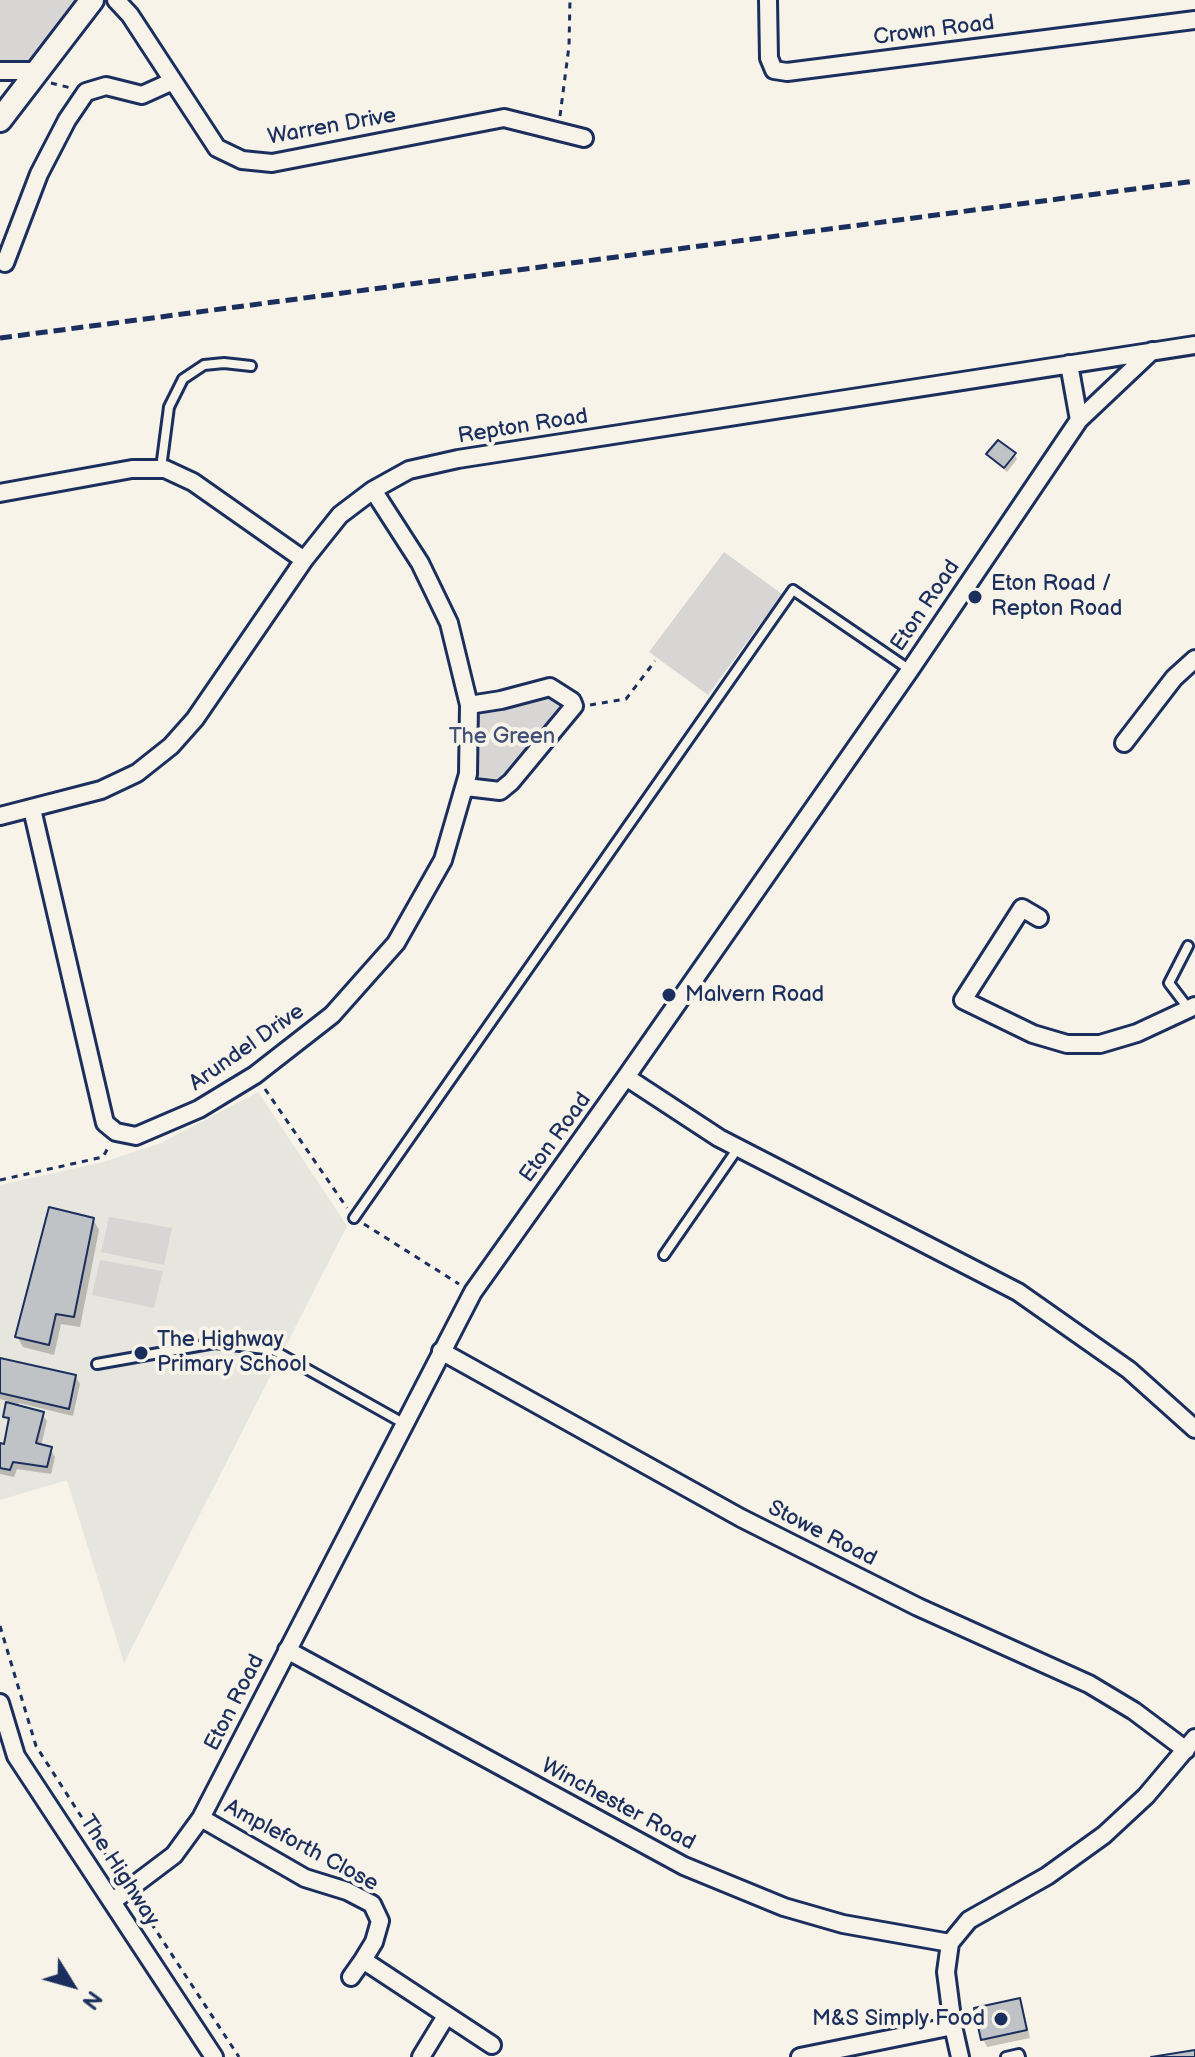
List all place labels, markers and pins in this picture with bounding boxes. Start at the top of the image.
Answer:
place label: Eton Road / Repton Road [991,571,1122,622]
marker: Eton Road / Repton Road [966,588,984,606]
place label: Malvern Road [685,982,824,1008]
marker: Malvern Road [660,986,678,1004]
place label: The Highway Primary School [157,1327,307,1378]
marker: The Highway Primary School [132,1344,150,1362]
place label: M&S Simply Food [812,2006,985,2032]
marker: M&S Simply Food [992,2010,1010,2028]

